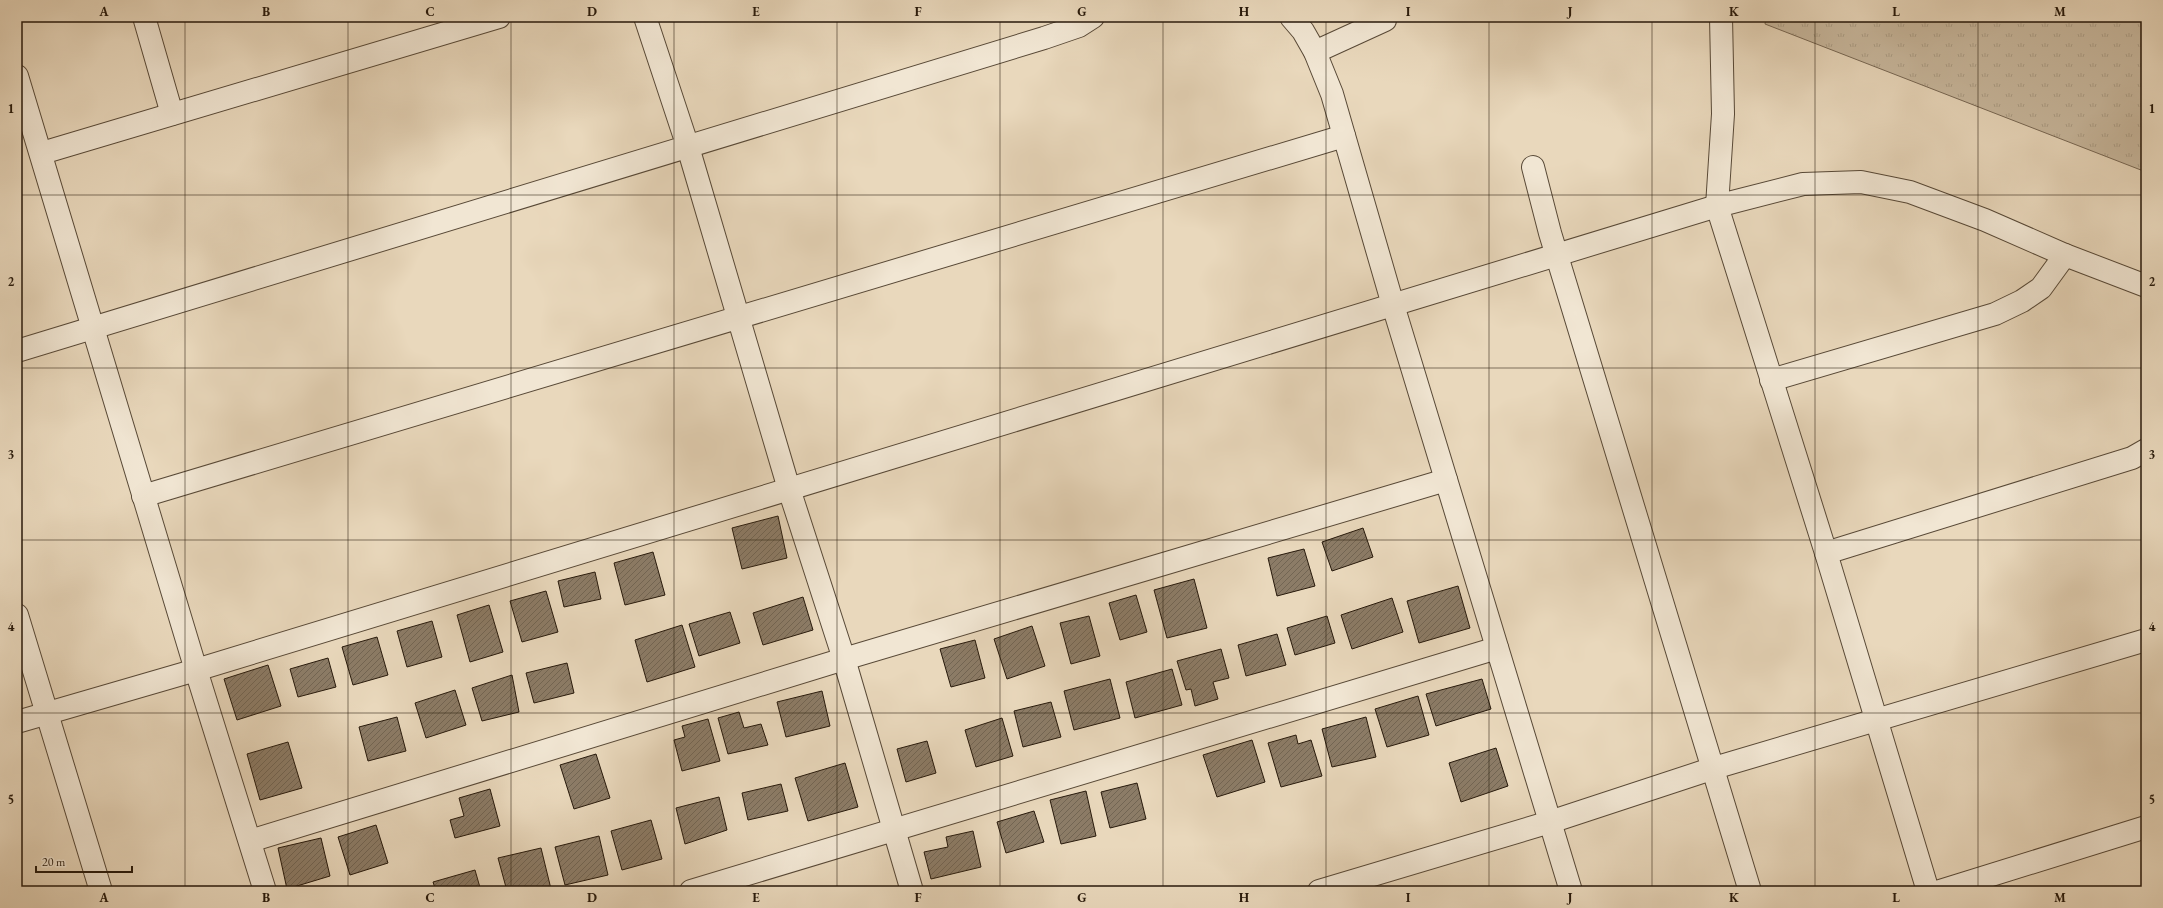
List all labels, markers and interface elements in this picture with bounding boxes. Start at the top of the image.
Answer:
text: A [98,3,109,20]
text: B [262,3,270,20]
text: C [425,3,435,20]
text: D [587,3,597,20]
text: E [752,3,760,20]
text: F [914,3,922,20]
text: G [1077,3,1087,20]
text: H [1239,3,1250,20]
text: I [1406,3,1411,20]
text: J [1566,3,1573,20]
text: K [1729,3,1740,20]
text: L [1892,3,1900,20]
text: M [2054,3,2066,20]
text: 1 [8,100,15,117]
text: 1 [2149,100,2156,117]
text: 2 [8,273,15,290]
text: 2 [2149,273,2156,290]
text: 3 [8,446,15,463]
text: 3 [2149,446,2156,463]
text: 4 [8,618,15,635]
text: 4 [2149,618,2156,635]
text: 5 [8,791,14,808]
text: 5 [2149,791,2155,808]
scale bar [36,848,132,874]
text: 20 m [42,854,66,870]
text: A [98,889,109,906]
text: B [262,889,270,906]
text: C [425,889,435,906]
text: D [587,889,597,906]
text: E [752,889,760,906]
text: F [914,889,922,906]
text: G [1077,889,1087,906]
text: H [1239,889,1250,906]
text: I [1406,889,1411,906]
text: J [1566,889,1573,906]
text: K [1729,889,1740,906]
text: L [1892,889,1900,906]
text: M [2054,889,2066,906]

